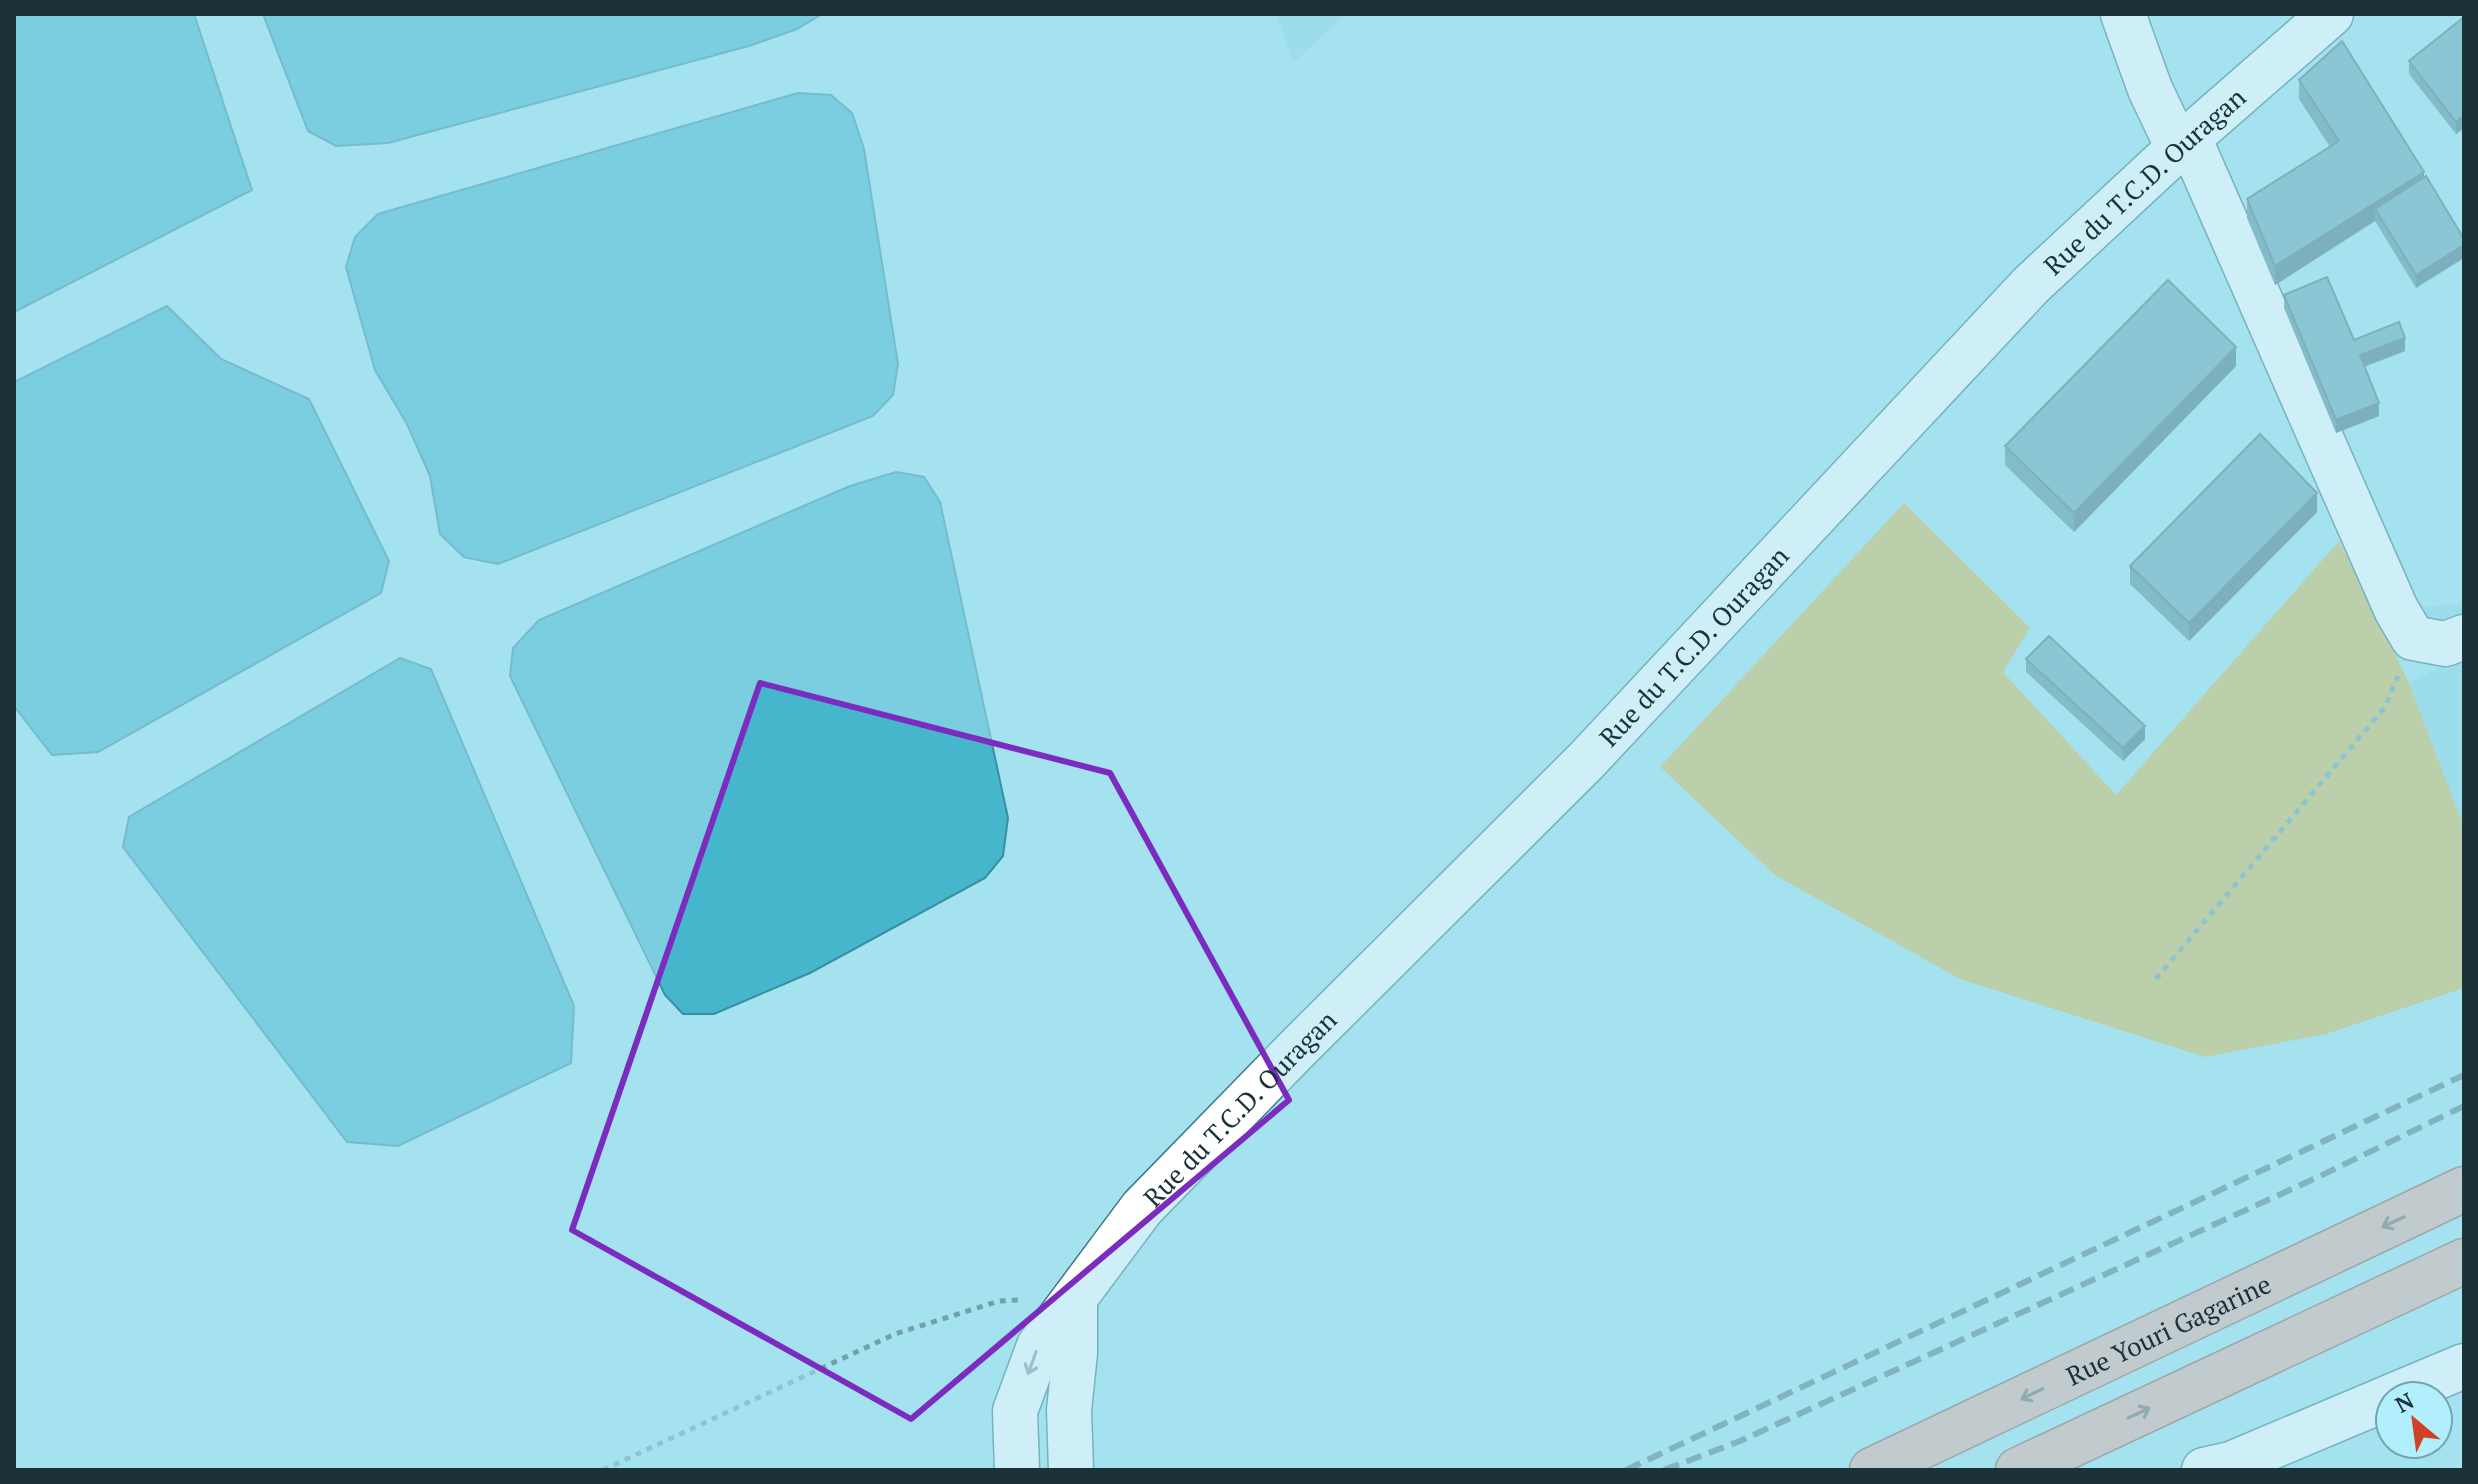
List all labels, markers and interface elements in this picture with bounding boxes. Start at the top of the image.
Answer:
street label: Rue du T.C.D. Ouragan [2036,80,2252,282]
street label: Rue du T.C.D. Ouragan [1592,539,1795,753]
street label: Rue du T.C.D. Ouragan [1136,1003,1343,1214]
one-way arrow [2382,1215,2406,1230]
street label: Rue Youri Gagarine [2060,1266,2276,1393]
one-way arrow [1024,1351,1039,1376]
north arrow [2374,1380,2454,1460]
text: N [2390,1385,2419,1419]
one-way arrow [2020,1387,2044,1402]
one-way arrow [2127,1405,2151,1420]

